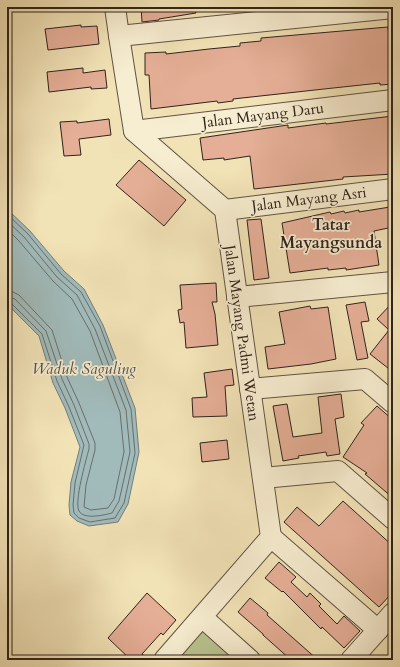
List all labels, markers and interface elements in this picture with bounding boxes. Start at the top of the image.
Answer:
street label: Jalan Mayang Daru [199,98,325,133]
street label: Jalan Mayang Asri [248,182,368,216]
district label: Tatar Mayangsunda [280,214,382,254]
street label: Jalan Mayang Padmi Wetan [219,242,264,423]
water label: Waduk Saguling [32,358,137,380]

